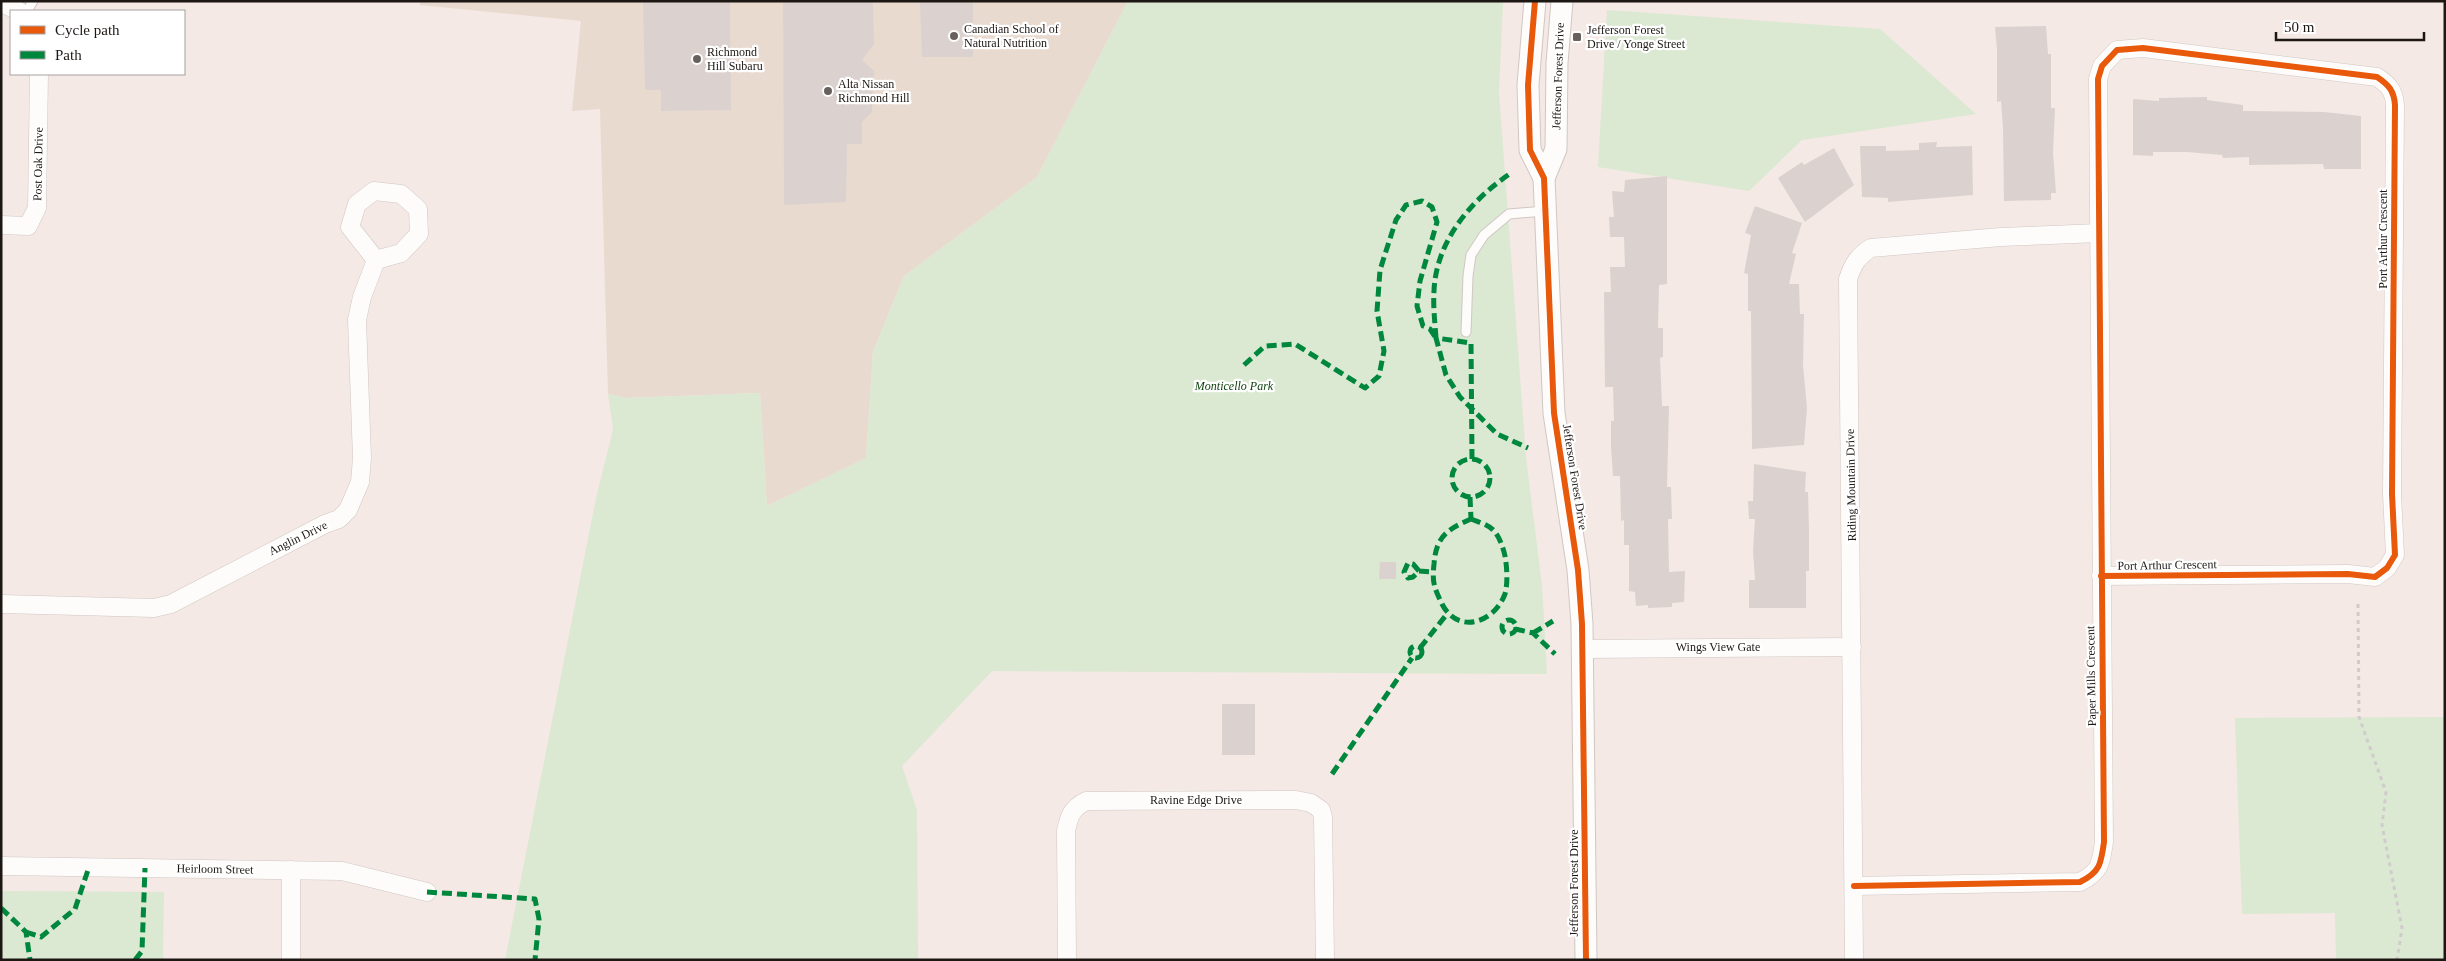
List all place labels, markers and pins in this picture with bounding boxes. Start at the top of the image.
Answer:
place label: Canadian School of Natural Nutrition [964,22,1059,50]
place label: Jefferson Forest Drive / Yonge Street [1587,23,1686,51]
marker: Canadian School of Natural Nutrition [948,30,960,42]
marker: Jefferson Forest Drive / Yonge Street [1571,31,1583,43]
place label: Richmond Hill Subaru [707,45,763,73]
marker: Richmond Hill Subaru [691,53,703,65]
place label: Alta Nissan Richmond Hill [838,77,910,105]
marker: Alta Nissan Richmond Hill [822,85,834,97]

